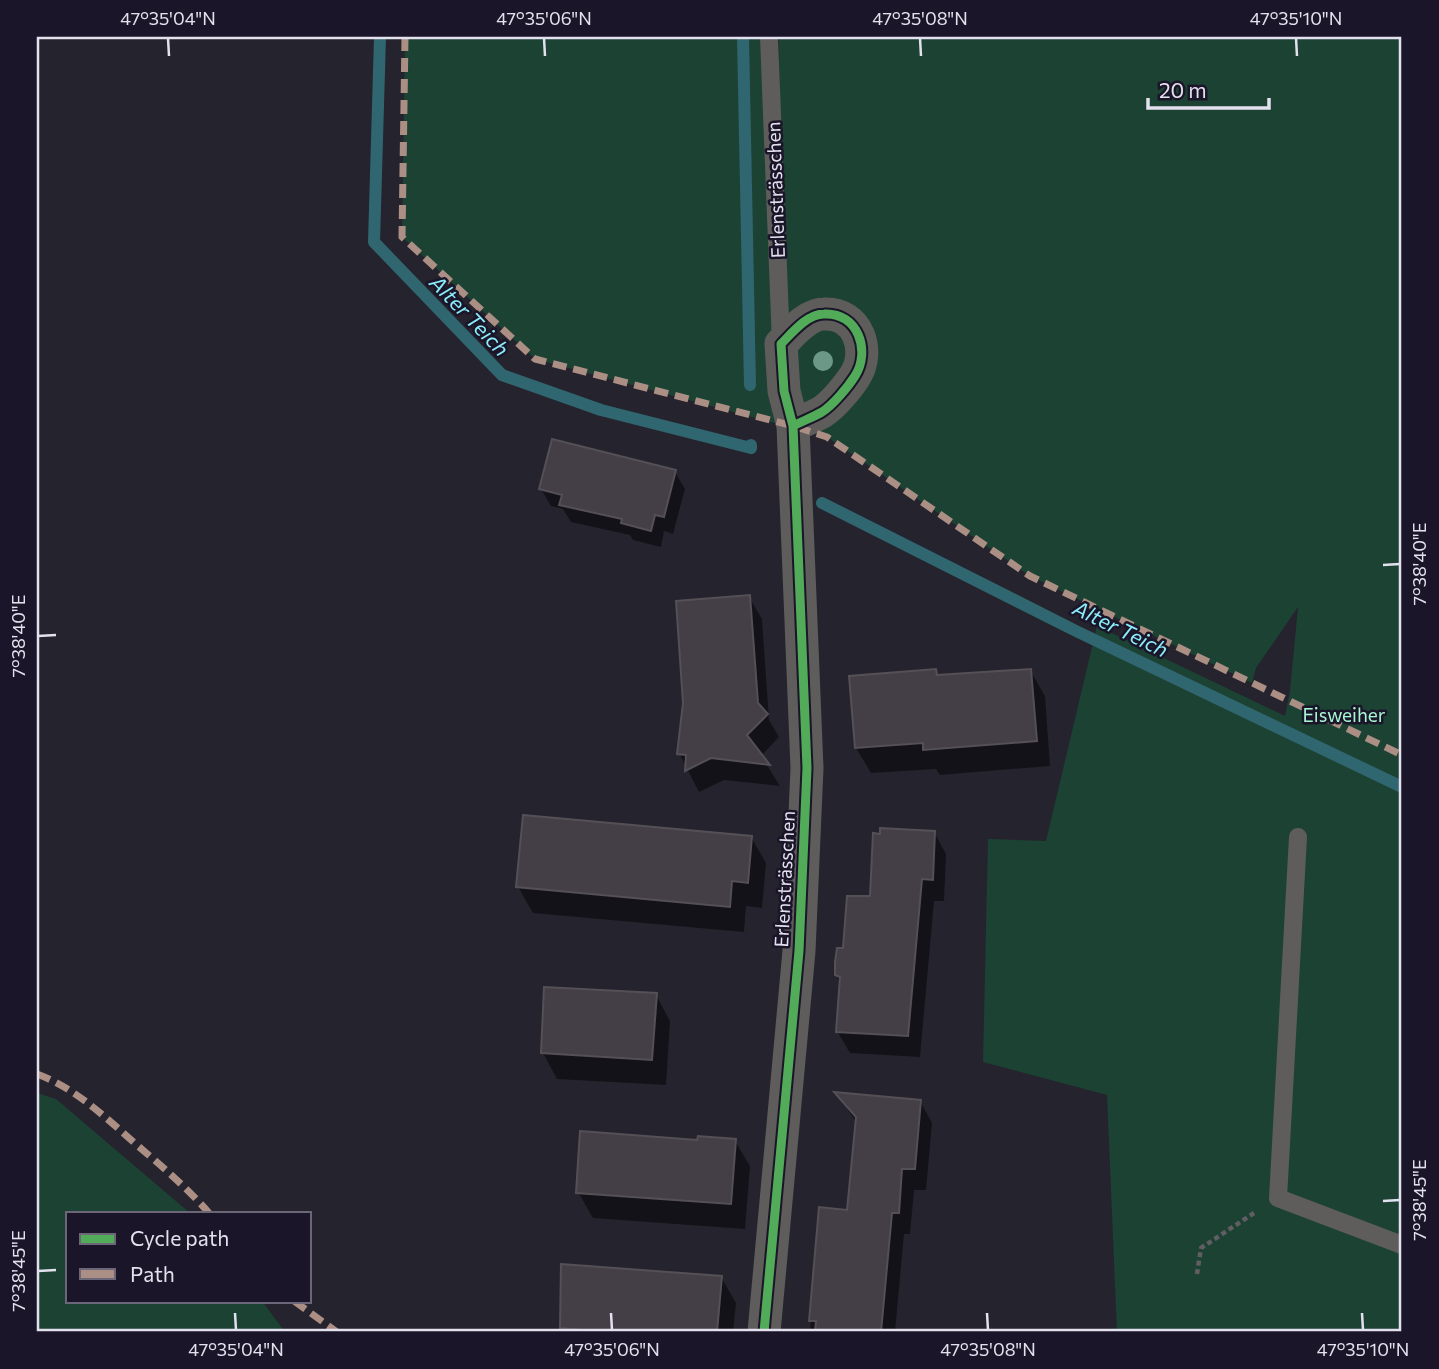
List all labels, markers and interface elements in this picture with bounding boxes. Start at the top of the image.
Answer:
text: 47°35'04"N [120,7,216,29]
text: 47°35'06"N [496,7,592,29]
text: 47°35'08"N [872,7,968,29]
text: 47°35'10"N [1250,7,1342,29]
scale bar [1148,66,1269,110]
text: 20 m [1159,77,1207,102]
street label: Erlensträsschen [761,121,789,259]
water label: Alter Teich [425,269,515,361]
text: 7°38'40"E [1408,523,1430,605]
water label: Alter Teich [1069,594,1173,662]
text: 7°38'40"E [7,595,29,677]
park label: Eisweiher [1303,703,1386,726]
street label: Erlensträsschen [769,810,799,948]
text: 7°38'45"E [1408,1159,1430,1241]
legend [66,1212,312,1302]
text: Cycle path [130,1225,229,1250]
text: 7°38'45"E [7,1230,29,1312]
text: Path [130,1261,175,1286]
text: 47°35'04"N [188,1338,284,1360]
text: 47°35'06"N [564,1338,660,1360]
text: 47°35'08"N [940,1338,1036,1360]
text: 47°35'10"N [1317,1338,1409,1360]

